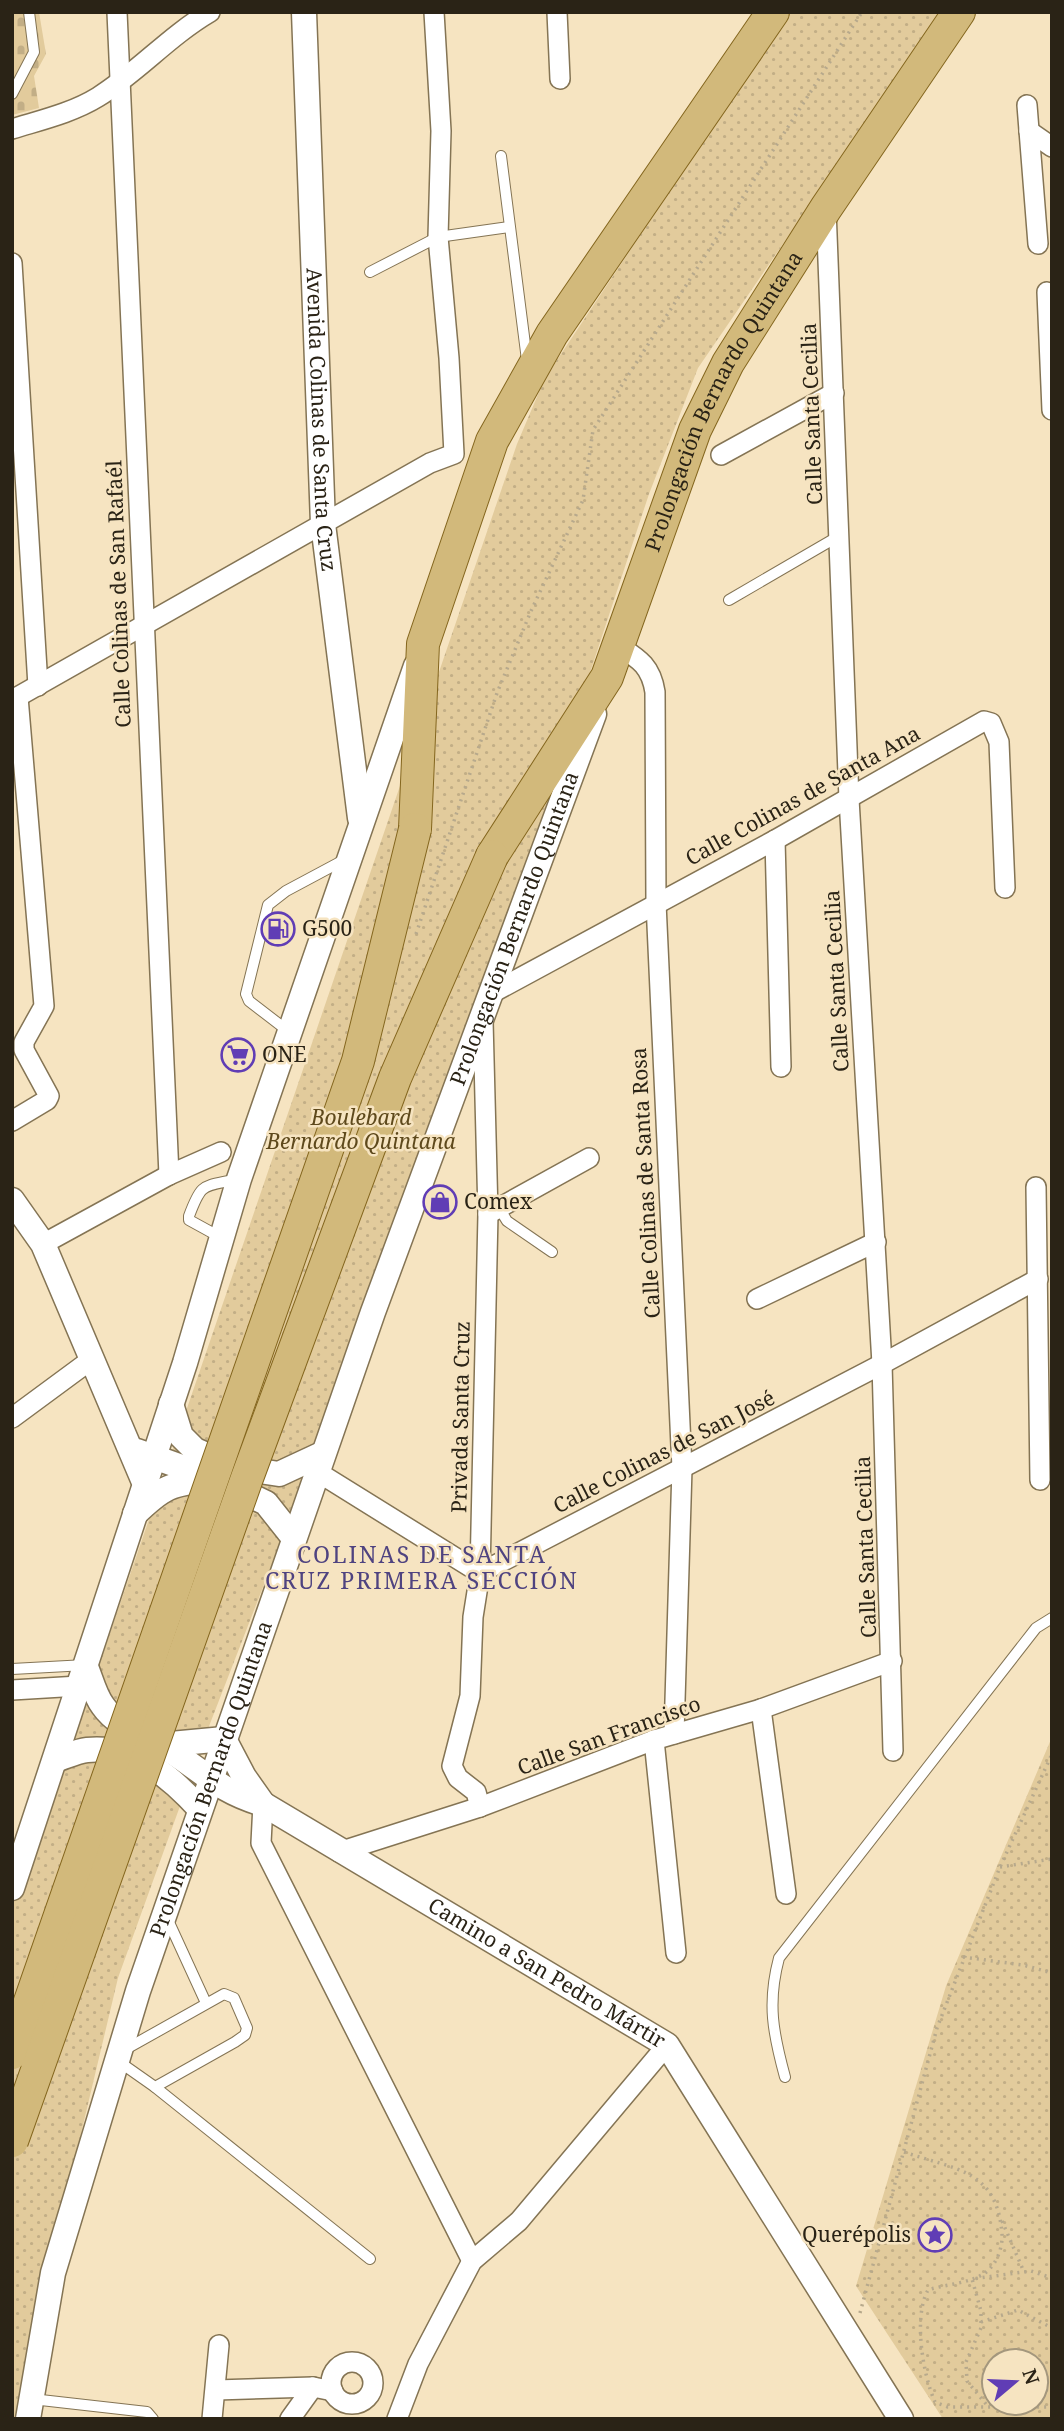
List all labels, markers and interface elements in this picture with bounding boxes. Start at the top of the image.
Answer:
street label: Prolongación Bernardo Quintana [638,245,808,555]
street label: Avenida Colinas de Santa Cruz [301,267,344,573]
street label: Calle Santa Cecilia [794,323,828,506]
street label: Calle Colinas de San Rafaél [99,459,137,728]
street label: Calle Colinas de Santa Ana [680,719,925,871]
street label: Prolongación Bernardo Quintana [443,767,585,1089]
street label: Calle Santa Cecilia [817,889,855,1073]
fuel station icon: G500 [259,910,297,948]
place label: G500 [302,914,352,942]
supermarket icon: ONE [219,1036,257,1074]
place label: ONE [262,1040,307,1068]
street label: Calle Colinas de Santa Rosa [624,1047,666,1319]
park label: Boulebard Bernardo Quintana [265,1103,457,1155]
shop icon: Comex [421,1183,459,1221]
place label: Comex [464,1187,533,1215]
street label: Privada Santa Cruz [444,1321,476,1513]
street label: Calle Colinas de San José [548,1383,779,1519]
street label: Calle Santa Cecilia [848,1456,882,1639]
district label: COLINAS DE SANTA CRUZ PRIMERA SECCIÓN [265,1538,579,1596]
street label: Prolongación Bernardo Quintana [143,1617,278,1940]
street label: Calle San Francisco [513,1689,704,1781]
street label: Camino a San Pedro Mártir [423,1891,671,2054]
place icon: Querépolis [916,2216,954,2254]
place label: Querépolis [802,2220,911,2248]
north arrow [980,2347,1050,2417]
text: N [1016,2365,1046,2388]

